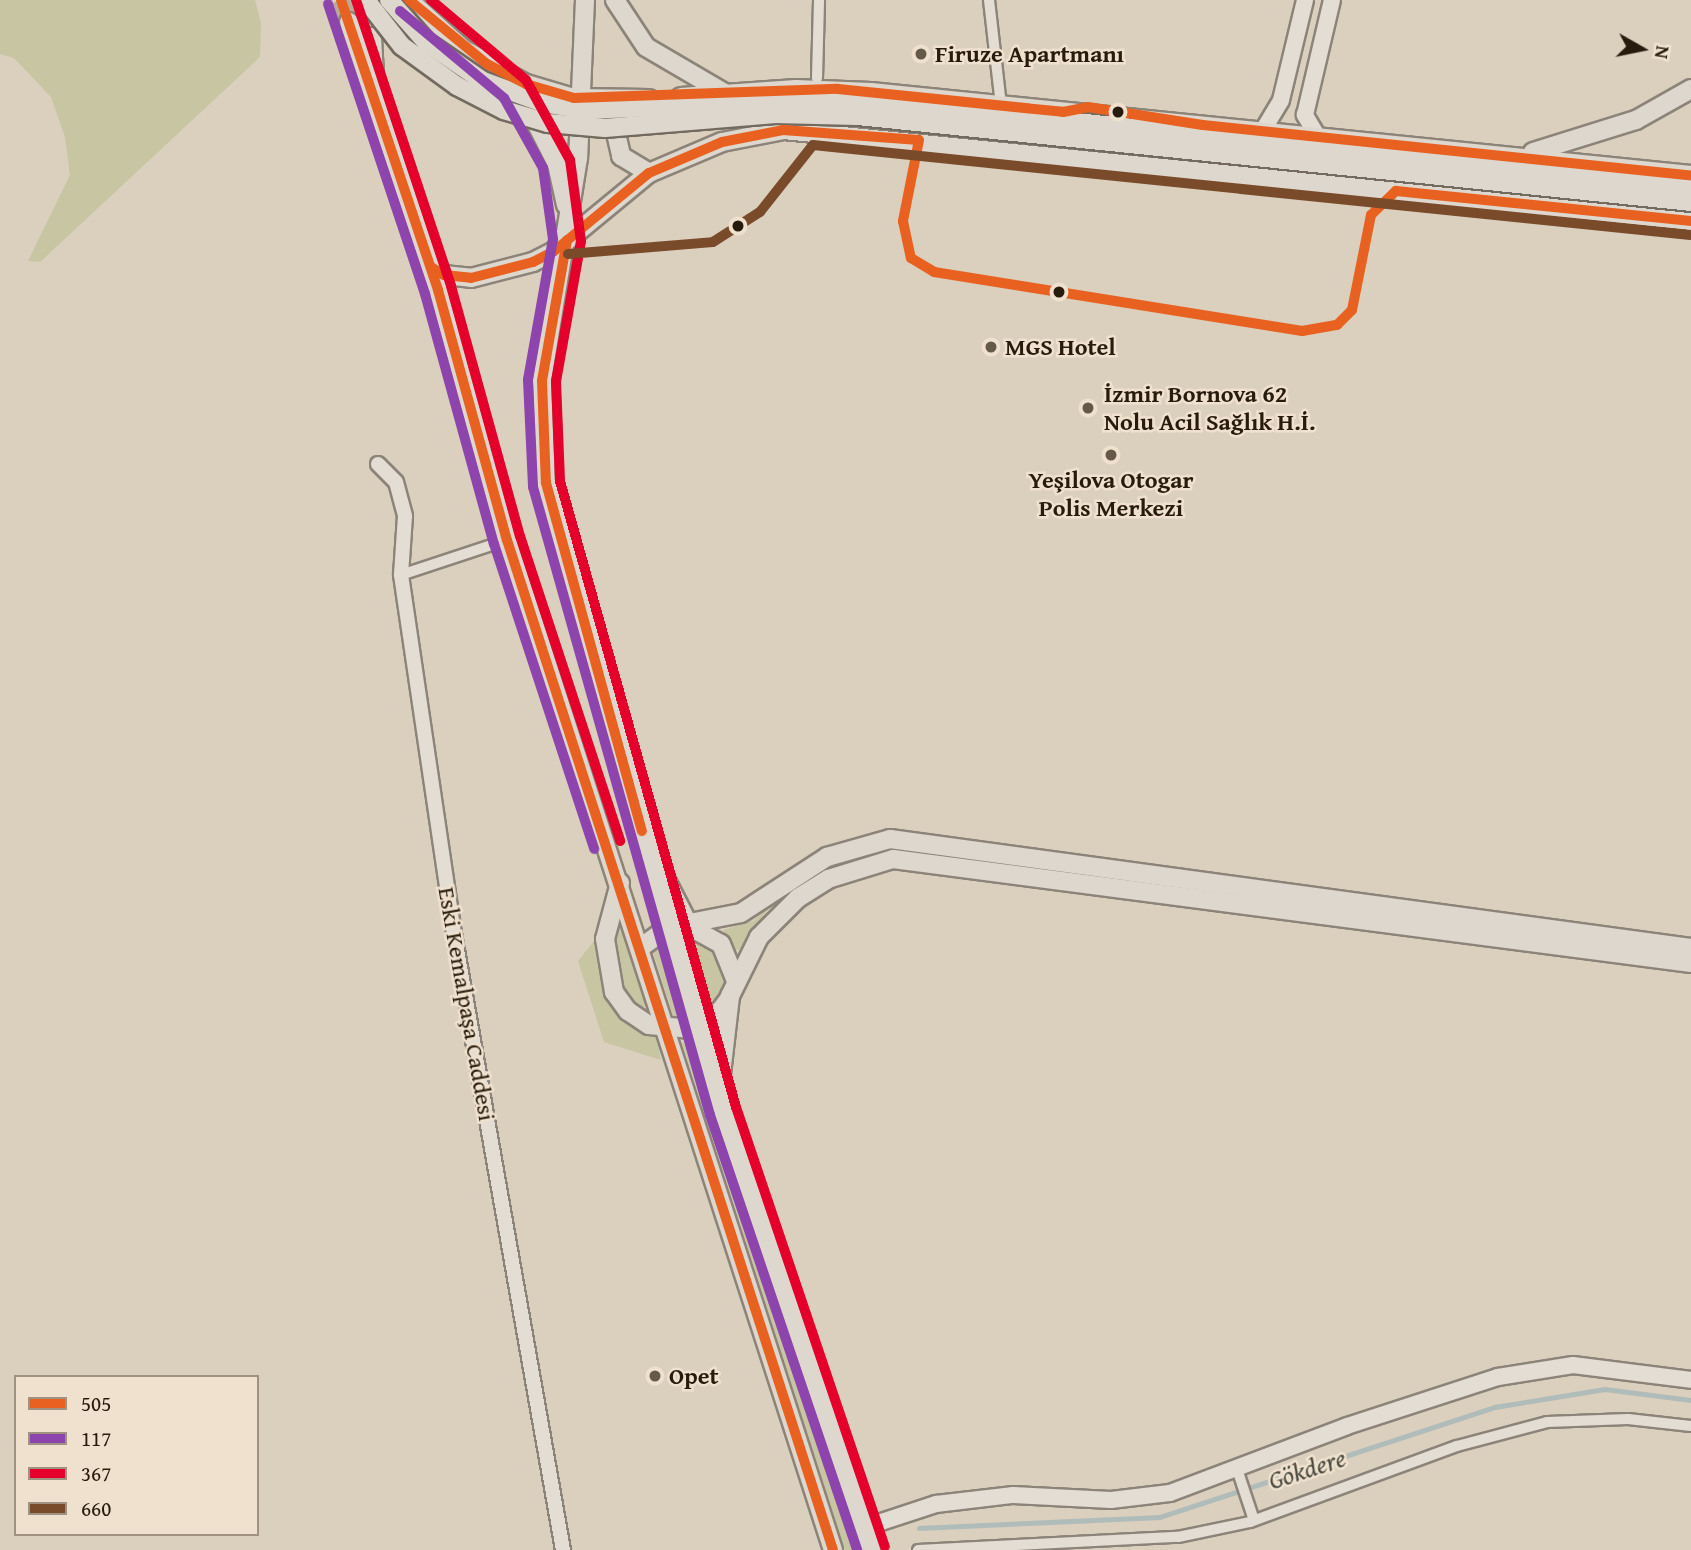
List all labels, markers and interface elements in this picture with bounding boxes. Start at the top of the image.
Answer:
north arrow [1607,14,1677,84]
place label: Firuze Apartmanı [935,40,1124,68]
text: N [1648,44,1678,61]
marker: Firuze Apartmanı [913,46,929,62]
unlabelled marker [1111,105,1125,119]
unlabelled marker [731,219,745,233]
unlabelled marker [1052,285,1066,299]
place label: MGS Hotel [1005,333,1116,361]
marker: MGS Hotel [983,339,999,355]
place label: İzmir Bornova 62 Nolu Acil Sağlık H.İ. [1104,380,1316,436]
marker: İzmir Bornova 62 Nolu Acil Sağlık H.İ. [1078,398,1098,418]
marker: Yeşilova Otogar Polis Merkezi [1103,447,1119,463]
place label: Yeşilova Otogar Polis Merkezi [1028,466,1194,522]
street label: Eski Kemalpaşa Caddesi [432,885,502,1123]
place label: Opet [669,1362,719,1390]
marker: Opet [647,1368,663,1384]
legend [14,1375,259,1536]
text: 505 [81,1388,111,1419]
text: 117 [81,1423,111,1454]
water label: Gökdere [1264,1442,1350,1496]
text: 367 [81,1458,111,1489]
text: 660 [81,1493,111,1524]

